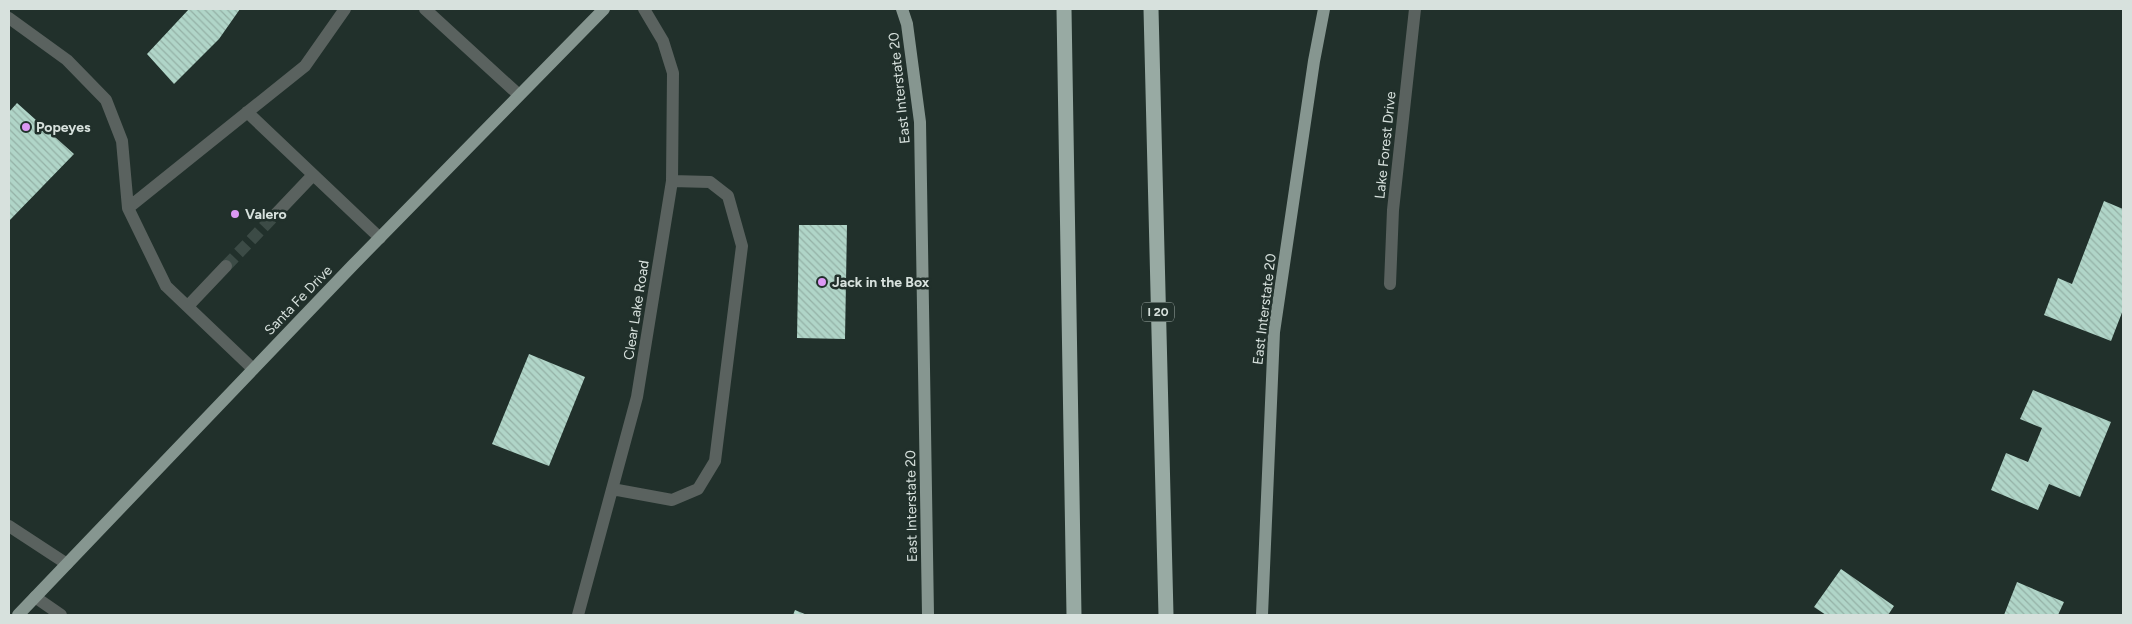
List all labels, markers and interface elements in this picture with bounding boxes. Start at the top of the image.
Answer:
street label: East Interstate 20 [885,31,914,145]
street label: Lake Forest Drive [1371,90,1400,200]
place label: Popeyes [36,119,91,136]
marker: Popeyes [20,121,32,133]
place label: Valero [245,206,287,223]
marker: Valero [229,208,241,220]
street label: East Interstate 20 [1249,252,1280,366]
street label: Clear Lake Road [620,259,653,361]
street label: Santa Fe Drive [261,262,336,339]
place label: Jack in the Box [832,274,930,291]
marker: Jack in the Box [816,276,828,288]
road number: I 20 [1142,302,1174,322]
street label: East Interstate 20 [902,450,921,562]

